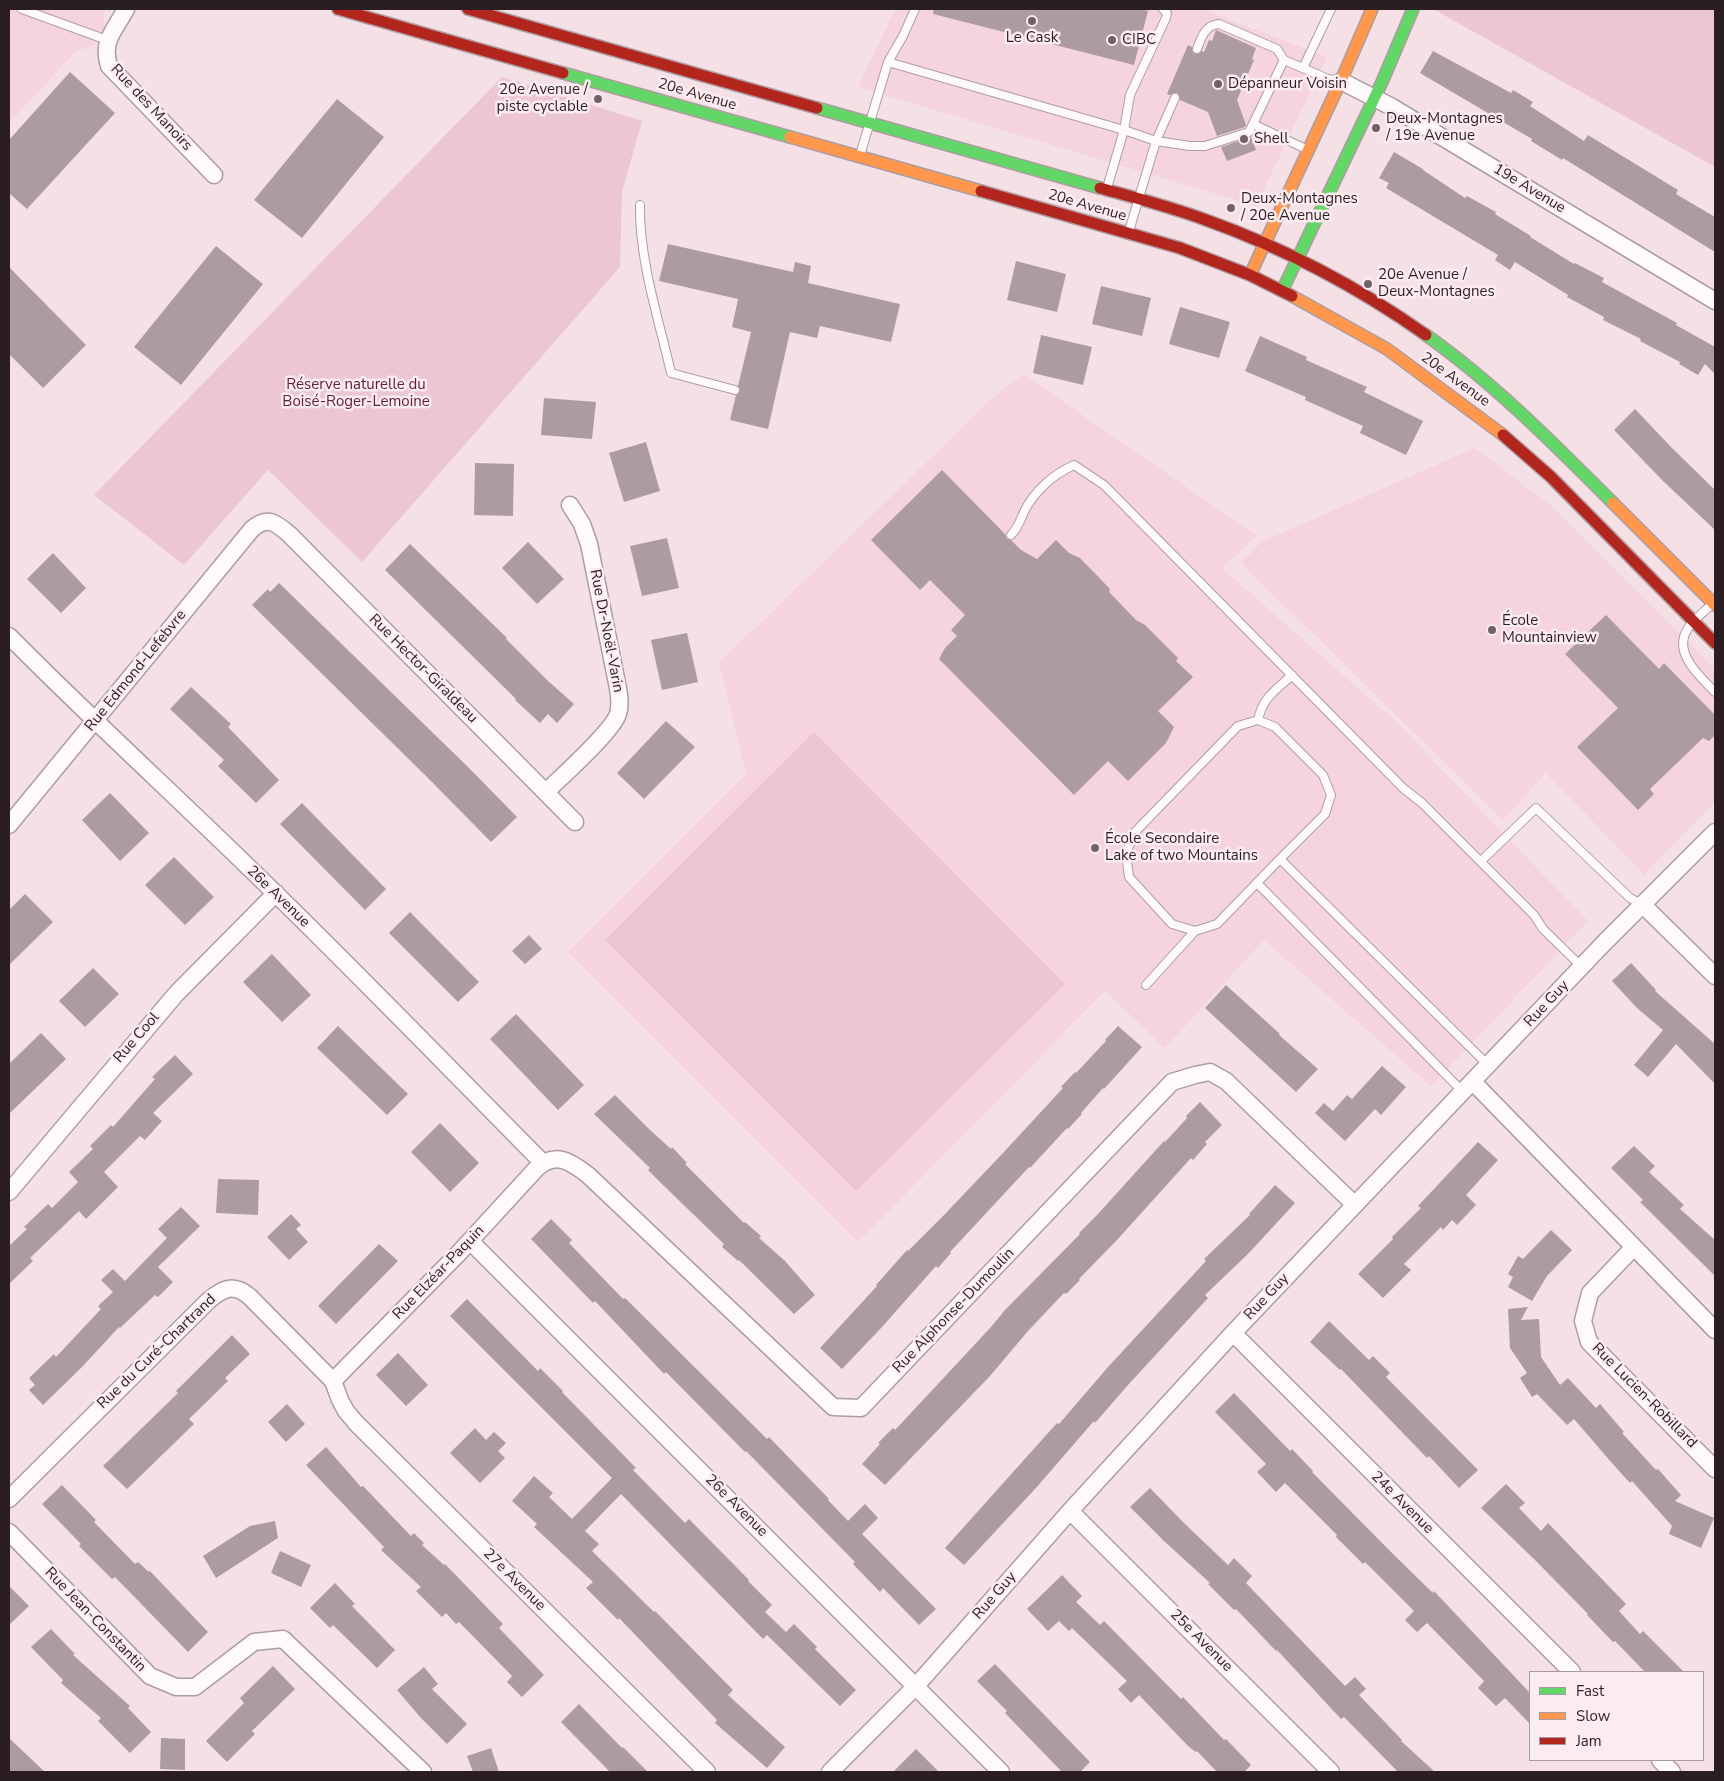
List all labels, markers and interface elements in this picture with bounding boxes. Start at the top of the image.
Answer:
marker: Le Cask [1026,15,1038,27]
place label: Le Cask [1006,29,1058,47]
place label: CIBC [1122,31,1156,49]
marker: CIBC [1106,34,1118,46]
street label: Rue des Manoirs [106,61,196,155]
street label: 20e Avenue [656,75,738,115]
place label: Dépanneur Voisin [1228,75,1347,93]
marker: Dépanneur Voisin [1212,78,1224,90]
place label: 20e Avenue / piste cyclable [497,81,588,116]
marker: 20e Avenue / piste cyclable [592,93,604,105]
place label: Deux-Montagnes / 19e Avenue [1386,110,1503,145]
marker: Deux-Montagnes / 19e Avenue [1370,122,1382,134]
place label: Shell [1254,130,1289,148]
marker: Shell [1238,133,1250,145]
street label: 19e Avenue [1490,160,1568,218]
street label: 20e Avenue [1046,186,1128,226]
place label: Deux-Montagnes / 20e Avenue [1241,190,1358,225]
marker: Deux-Montagnes / 20e Avenue [1225,202,1237,214]
place label: 20e Avenue / Deux-Montagnes [1378,266,1495,301]
marker: 20e Avenue / Deux-Montagnes [1362,278,1374,290]
street label: 20e Avenue [1417,349,1493,411]
park label: Réserve naturelle du Boisé-Roger-Lemoine [282,376,430,411]
street label: Rue Dr-Noël-Varin [585,568,627,694]
street label: Rue Edmond-Lefebvre [82,607,190,735]
street label: Rue Hector-Giraldeau [365,611,481,727]
place label: École Mountainview [1502,612,1597,647]
marker: École Mountainview [1486,624,1498,636]
place label: École Secondaire Lake of two Mountains [1105,830,1258,865]
marker: École Secondaire Lake of two Mountains [1089,842,1101,854]
street label: 26e Avenue [243,862,313,932]
street label: Rue Guy [1521,977,1573,1031]
street label: Rue Cool [110,1009,164,1067]
street label: Rue Elzéar-Paquin [390,1222,488,1324]
street label: Rue Alphonse-Dumoulin [889,1245,1019,1377]
street label: Rue Guy [1241,1270,1293,1324]
street label: Rue du Curé-Chartrand [94,1291,220,1413]
street label: Rue Lucien-Robillard [1588,1340,1700,1452]
street label: 24e Avenue [1367,1468,1437,1538]
street label: 26e Avenue [701,1471,771,1541]
street label: 27e Avenue [479,1545,549,1615]
street label: Rue Jean-Constantin [40,1564,150,1676]
street label: Rue Guy [969,1568,1021,1624]
street label: 25e Avenue [1166,1606,1236,1676]
legend [1529,1671,1704,1761]
text: Fast [1576,1681,1604,1701]
text: Slow [1576,1706,1610,1726]
text: Jam [1576,1731,1602,1751]

